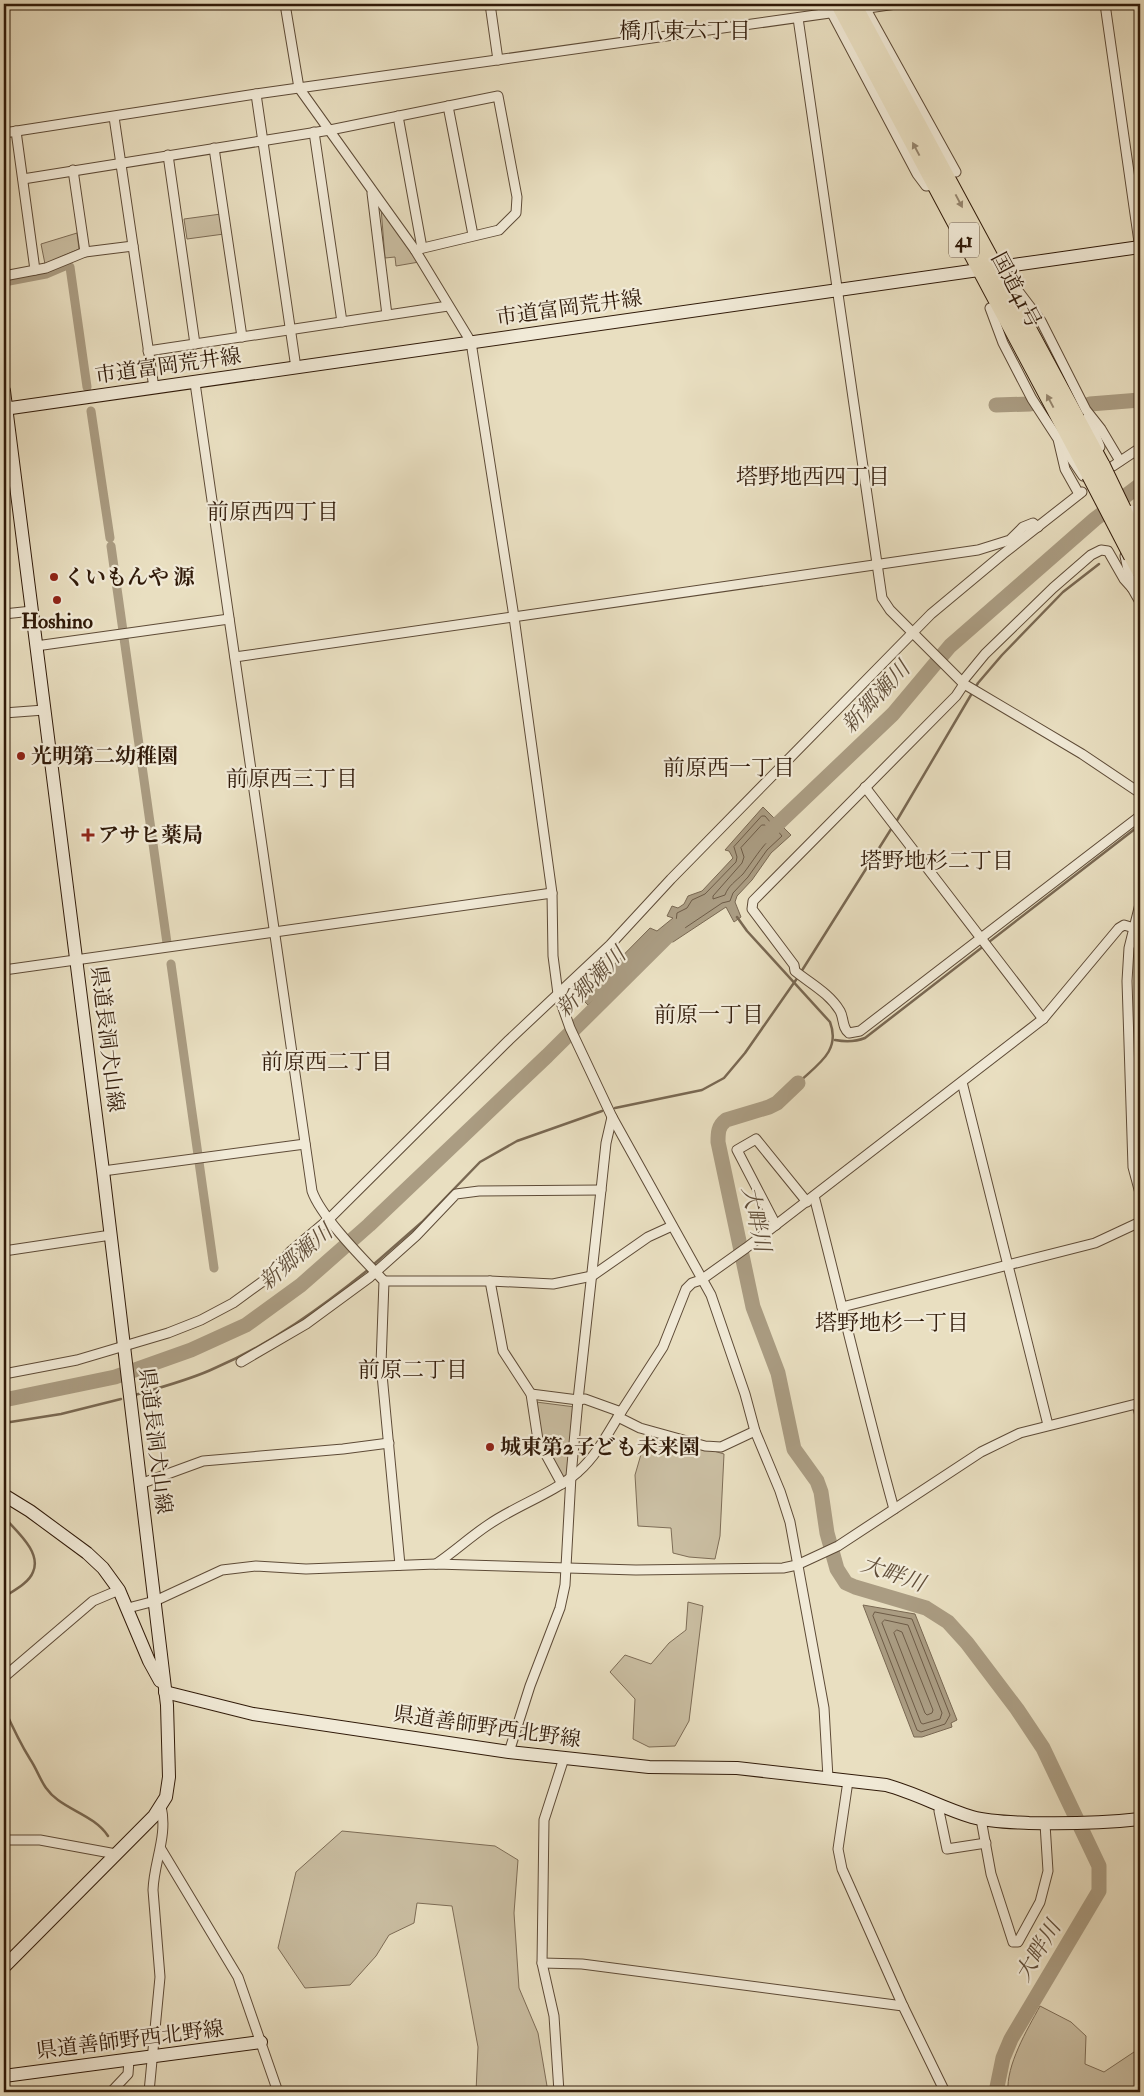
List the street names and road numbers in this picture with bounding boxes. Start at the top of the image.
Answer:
road number: 41 [949,222,979,258]
street label: 国道41号 [985,248,1047,332]
street label: 市道富岡荒井線 [494,284,644,332]
street label: 市道富岡荒井線 [93,342,243,390]
street label: 県道長洞犬山線 [85,964,129,1114]
street label: 県道長洞犬山線 [133,1366,177,1516]
street label: 県道善師野西北野線 [392,1700,582,1754]
street label: 県道善師野西北野線 [35,2015,225,2065]

